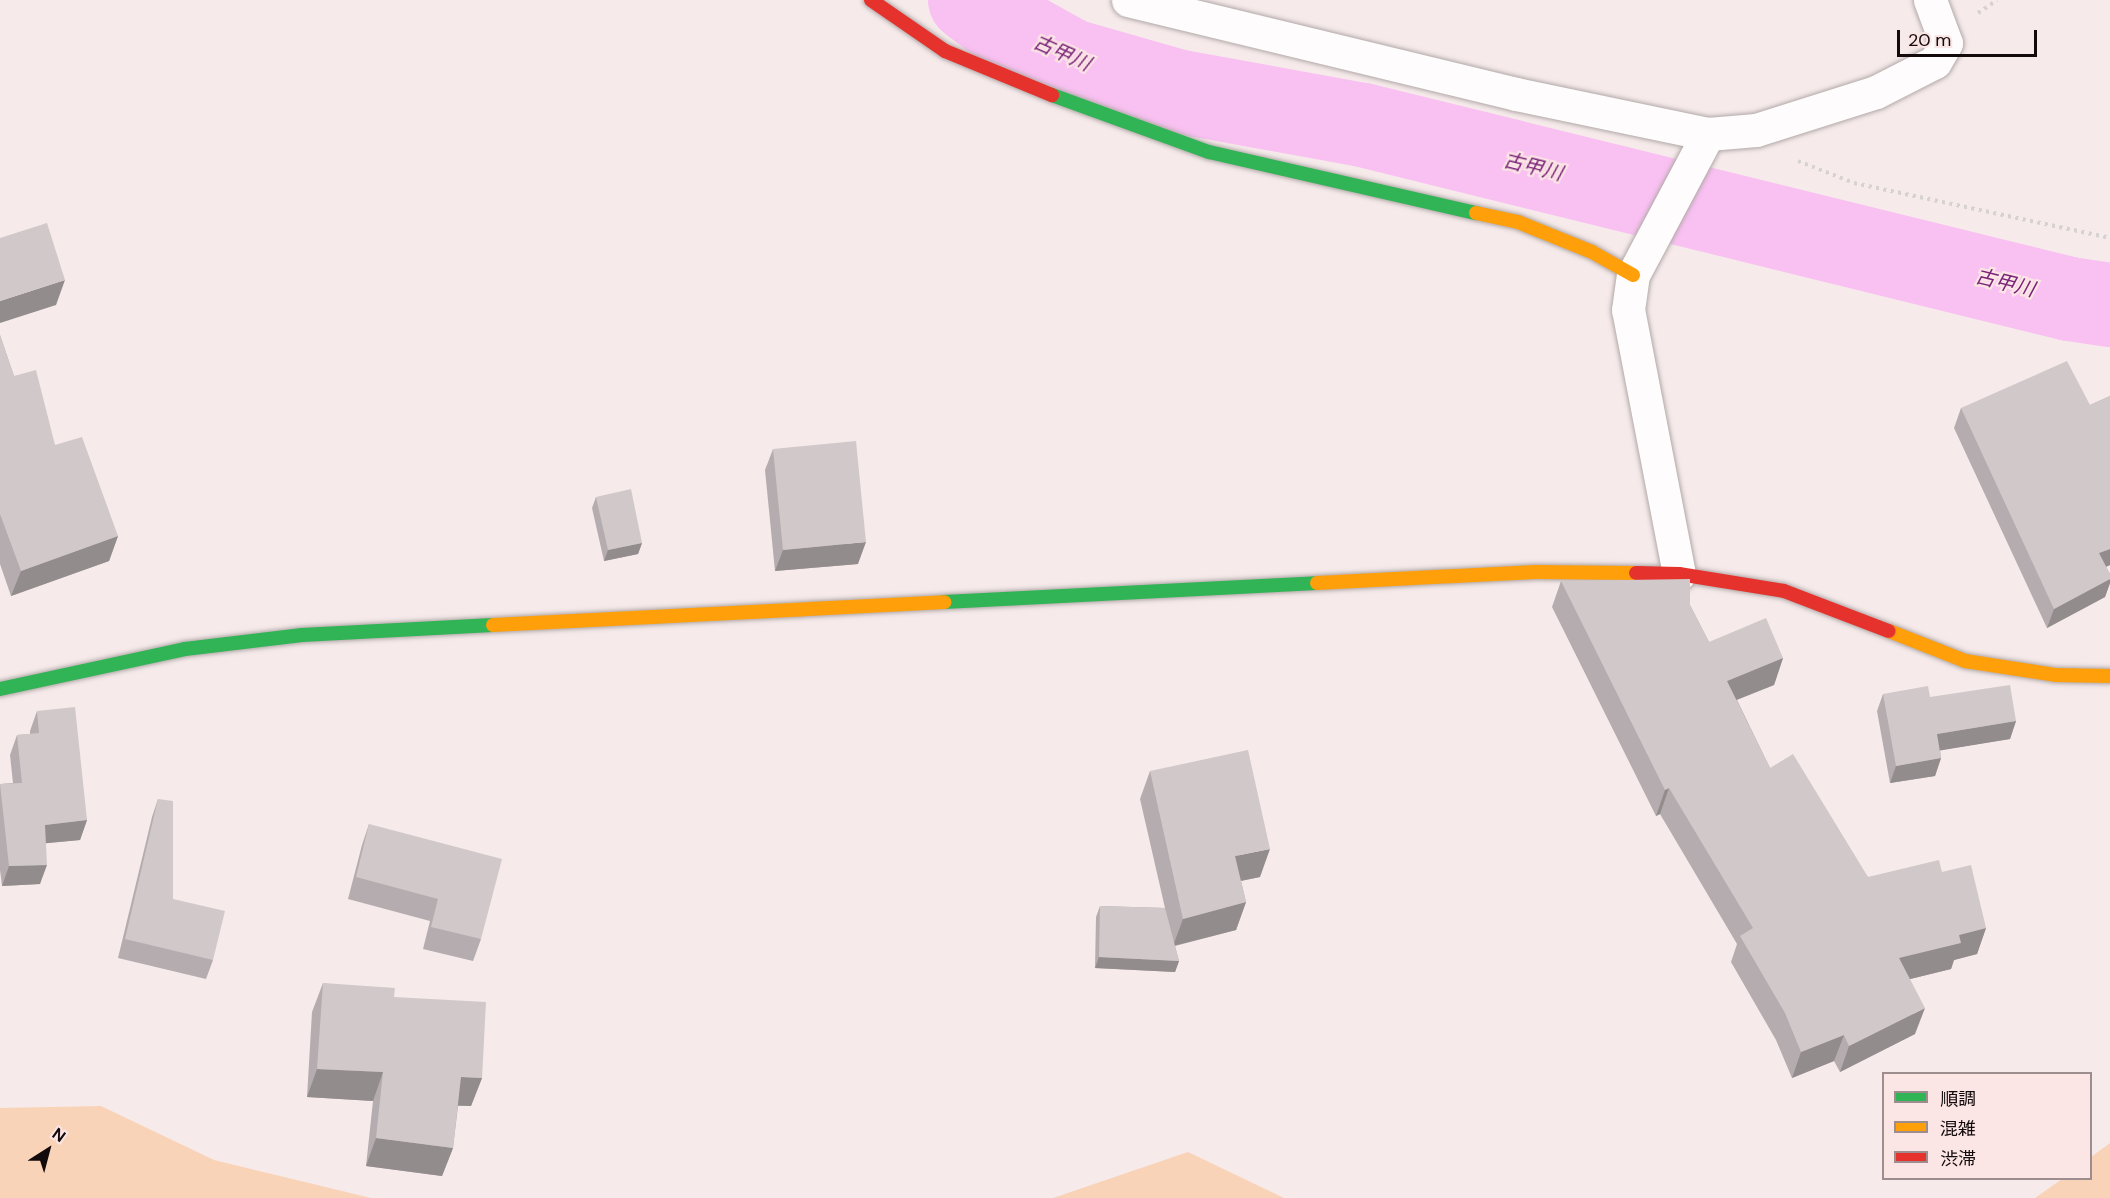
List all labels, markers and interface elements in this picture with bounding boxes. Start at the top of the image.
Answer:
scale bar [1900,18,2040,56]
text: 20 m [1908,28,1951,52]
water label: 古甲川 [1030,30,1094,76]
water label: 古甲川 [1501,148,1565,186]
water label: 古甲川 [1973,264,2037,302]
legend [1882,1072,2092,1180]
text: 順調 [1940,1087,1976,1111]
text: 混雑 [1940,1117,1976,1141]
north arrow [18,1120,78,1180]
text: N [48,1123,70,1147]
text: 渋滞 [1940,1147,1976,1171]

